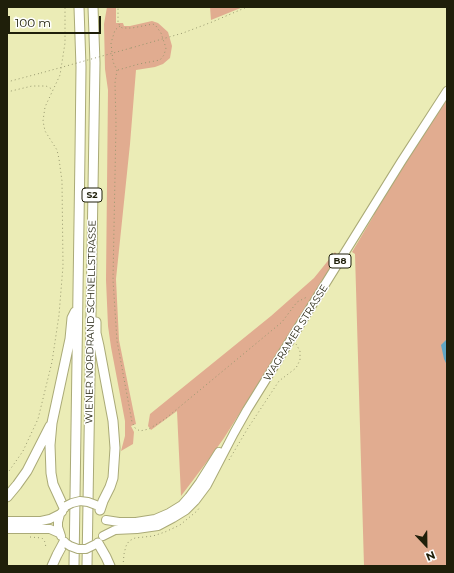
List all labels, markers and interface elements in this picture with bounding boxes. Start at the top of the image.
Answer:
scale bar [10,8,103,34]
text: 100 m [15,15,51,30]
road number: S2 [82,188,102,202]
street label: WIENER NORDRAND SCHNELLSTRASSE [83,220,99,424]
road number: B8 [329,254,351,268]
street label: WAGRAMER STRASSE [261,283,331,383]
north arrow [406,525,446,565]
text: N [424,548,437,564]

